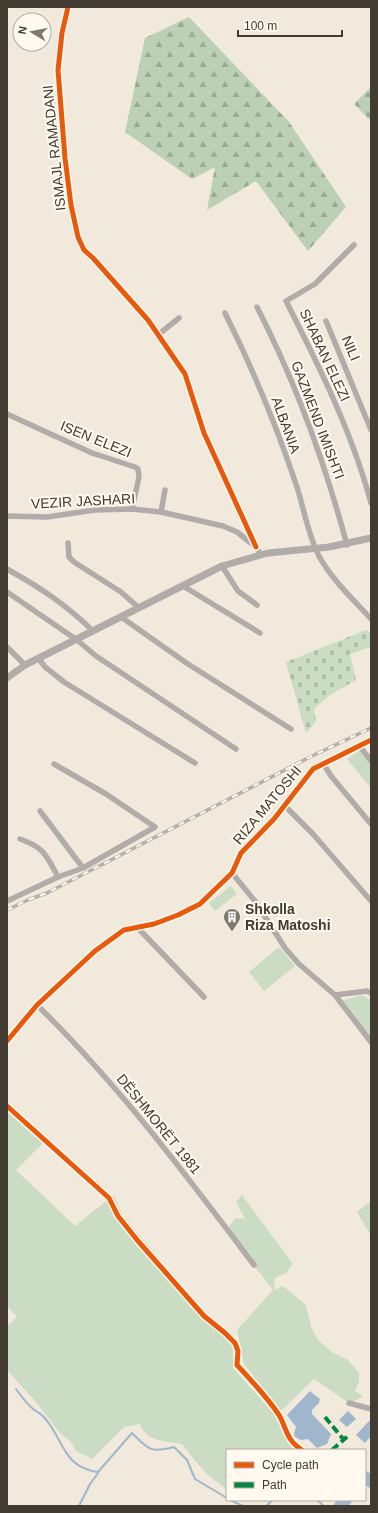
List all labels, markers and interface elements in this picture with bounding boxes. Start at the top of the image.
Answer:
north arrow [12,12,52,52]
scale bar [238,12,342,38]
text: 100 m [244,19,277,33]
text: N [16,25,29,35]
street label: ISMAJL RAMADANI [39,84,69,212]
street label: SHABAN ELEZI [297,306,353,404]
street label: NILI [339,333,363,363]
street label: GAZMEND IMISHTI [288,359,348,481]
street label: ALBANIA [268,394,304,456]
street label: ISEN ELEZI [58,417,134,461]
street label: VEZIR JASHARI [31,490,135,512]
street label: RIZA MATOSHI [230,763,304,847]
place label: Shkolla Riza Matoshi [245,901,331,933]
building icon: Shkolla Riza Matoshi [222,907,242,932]
street label: DËSHMORËT 1981 [114,1071,204,1177]
legend [226,1449,366,1501]
text: Cycle path [262,1458,319,1472]
text: Path [262,1478,287,1492]

